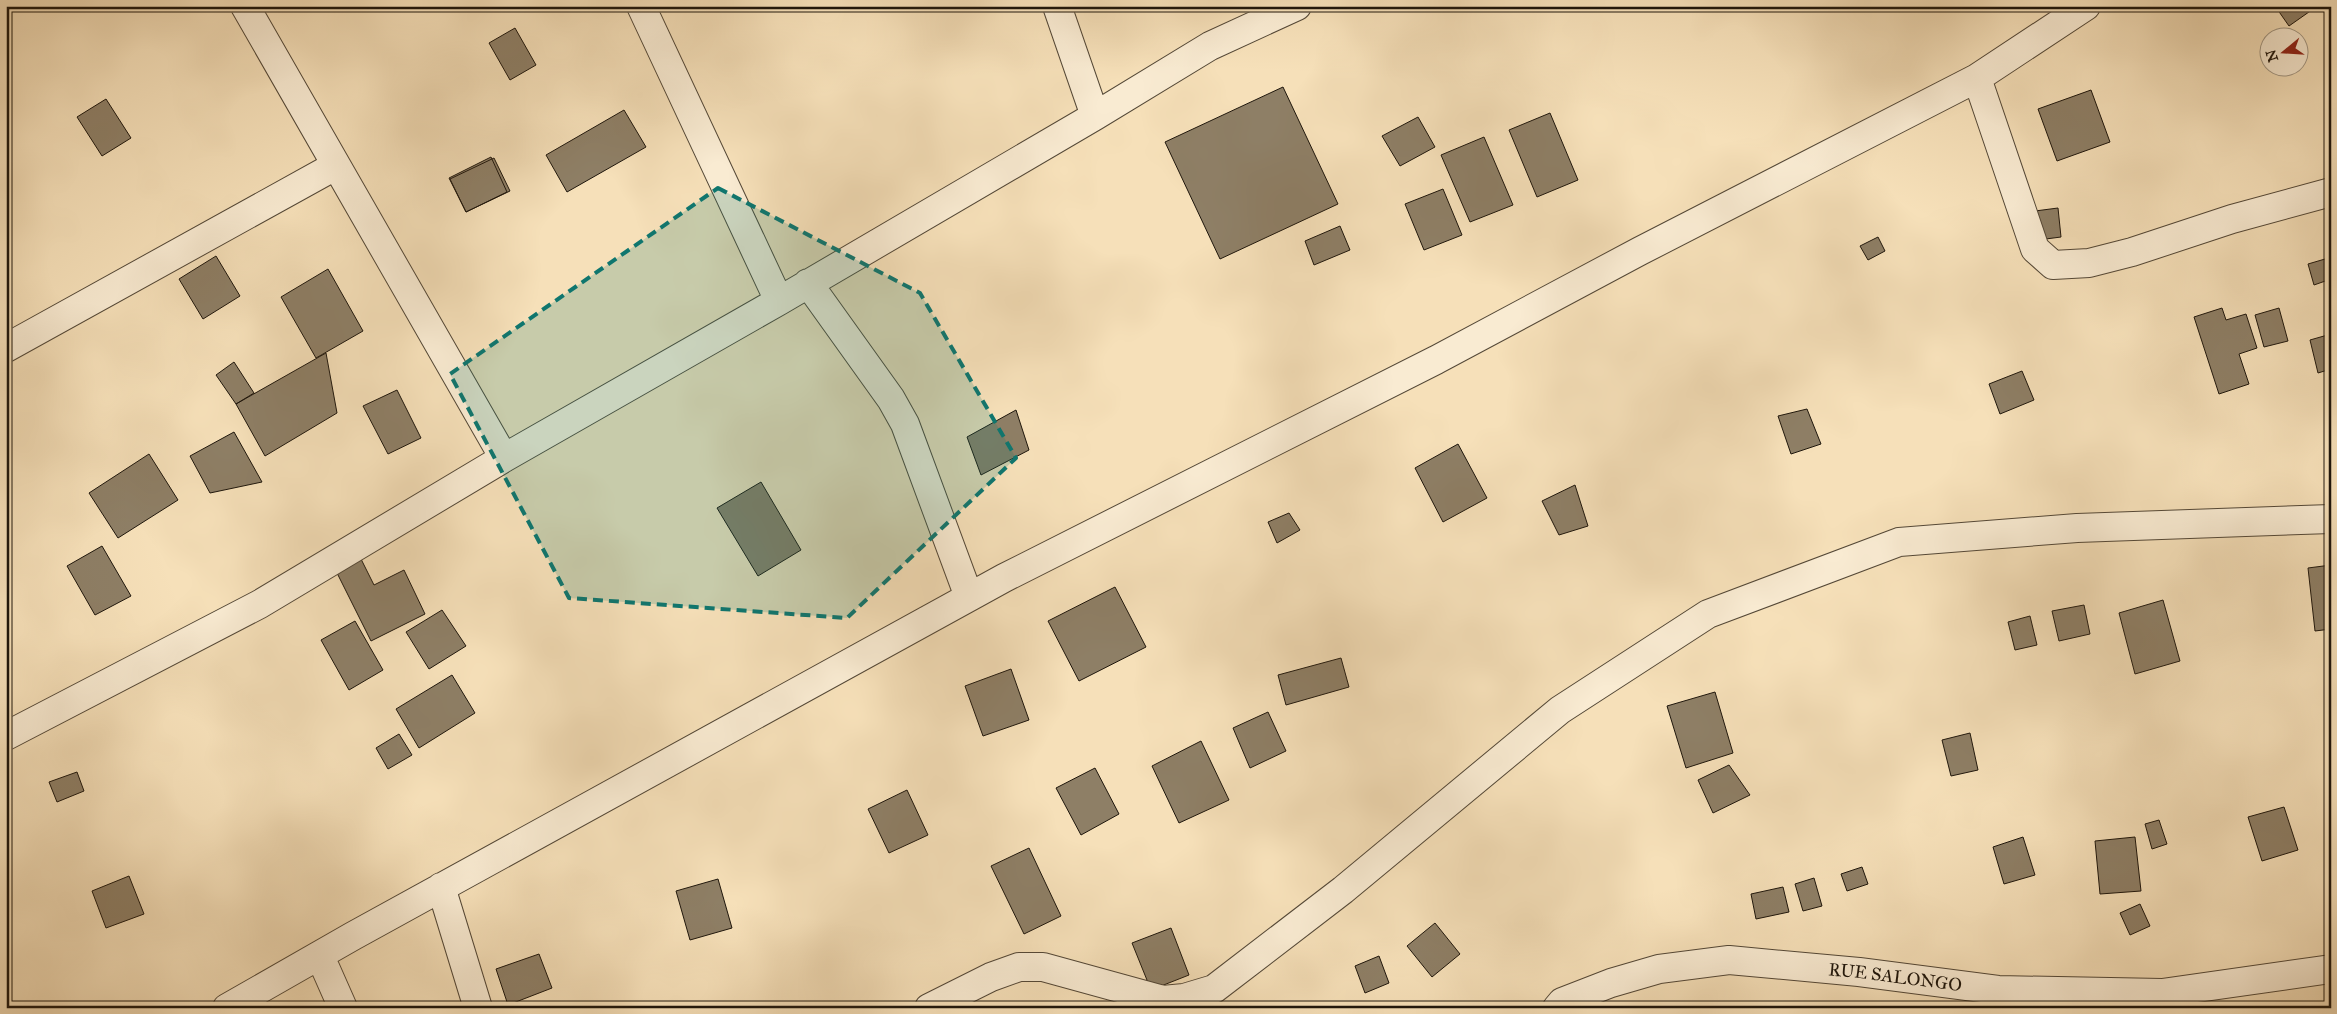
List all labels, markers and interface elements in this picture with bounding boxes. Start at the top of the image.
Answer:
north arrow [2260,28,2310,78]
text: N [2262,47,2282,64]
street label: RUE SALONGO [1827,958,1963,996]

